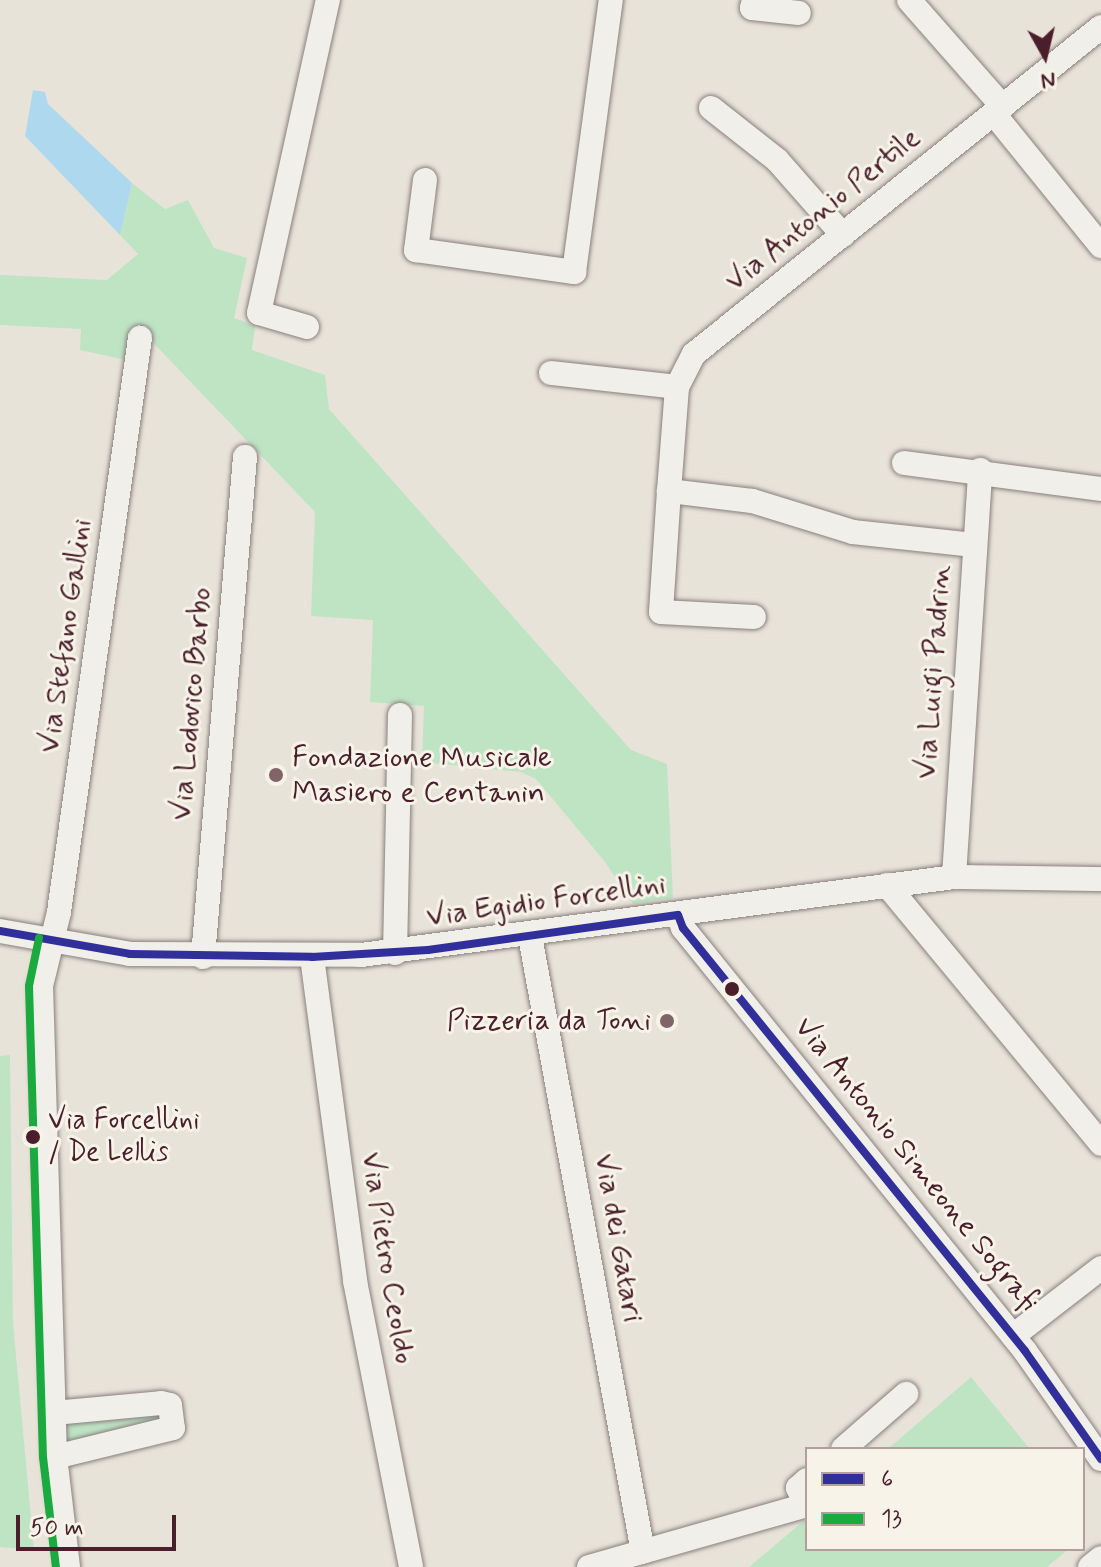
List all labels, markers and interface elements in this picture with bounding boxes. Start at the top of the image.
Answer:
north arrow [1005,16,1085,96]
text: N [1039,65,1058,95]
street label: Via Antonio Pertile [718,120,928,300]
street label: Via Stefano Gallini [32,518,100,754]
street label: Via Luigi Padrin [909,571,959,773]
street label: Via Lodovico Barbo [164,587,220,821]
place label: Fondazione Musicale Masiero e Centanin [292,740,554,810]
marker: Fondazione Musicale Masiero e Centanin [267,766,285,784]
street label: Via Egidio Forcellini [423,866,669,936]
unlabelled marker [724,981,740,997]
place label: Pizzeria da Toni [452,1003,651,1039]
street label: Via Antonio Simeone Sografi [787,1011,1045,1319]
marker: Pizzeria da Toni [658,1012,676,1030]
place label: Via Forcellini / De Lellis [48,1104,200,1170]
marker: Via Forcellini / De Lellis [25,1129,41,1145]
street label: Via Pietro Ceoldo [353,1150,421,1366]
street label: Via dei Gatari [585,1151,651,1325]
legend [805,1447,1085,1551]
text: 6 [881,1464,893,1495]
scale bar [20,1499,180,1549]
text: 13 [881,1504,902,1535]
text: 50 m [30,1513,84,1544]

